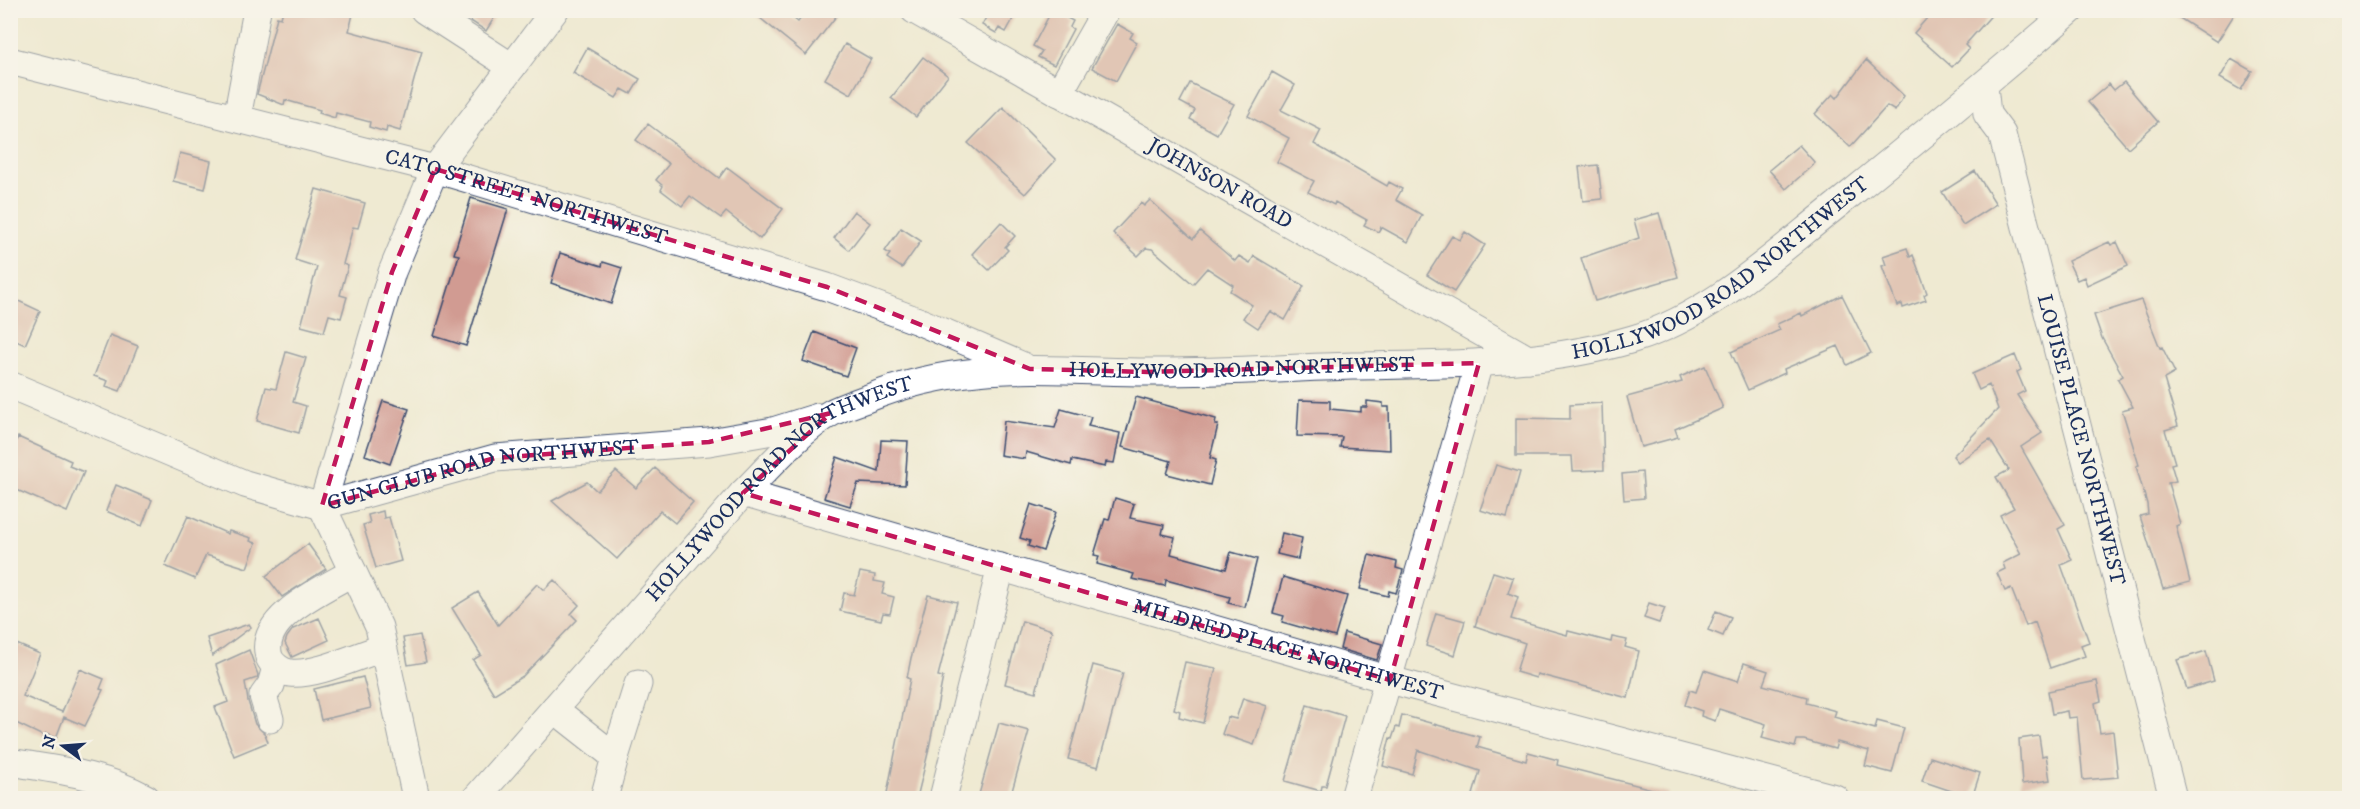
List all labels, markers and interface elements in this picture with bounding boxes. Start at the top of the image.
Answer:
street label: JOHNSON ROAD [1141,131,1297,235]
street label: CATO STREET NORTHWEST [382,144,671,251]
street label: HOLLYWOOD ROAD NORTHWEST [1570,171,1875,366]
street label: LOUISE PLACE NORTHWEST [2031,291,2131,588]
street label: HOLLYWOOD ROAD NORTHWEST [1068,352,1415,385]
street label: HOLLYWOOD ROAD NORTHWEST [641,371,916,607]
street label: GUN CLUB ROAD NORTHWEST [324,434,640,517]
street label: MILDRED PLACE NORTHWEST [1129,593,1446,707]
north arrow [33,716,93,776]
text: N [38,733,61,751]

